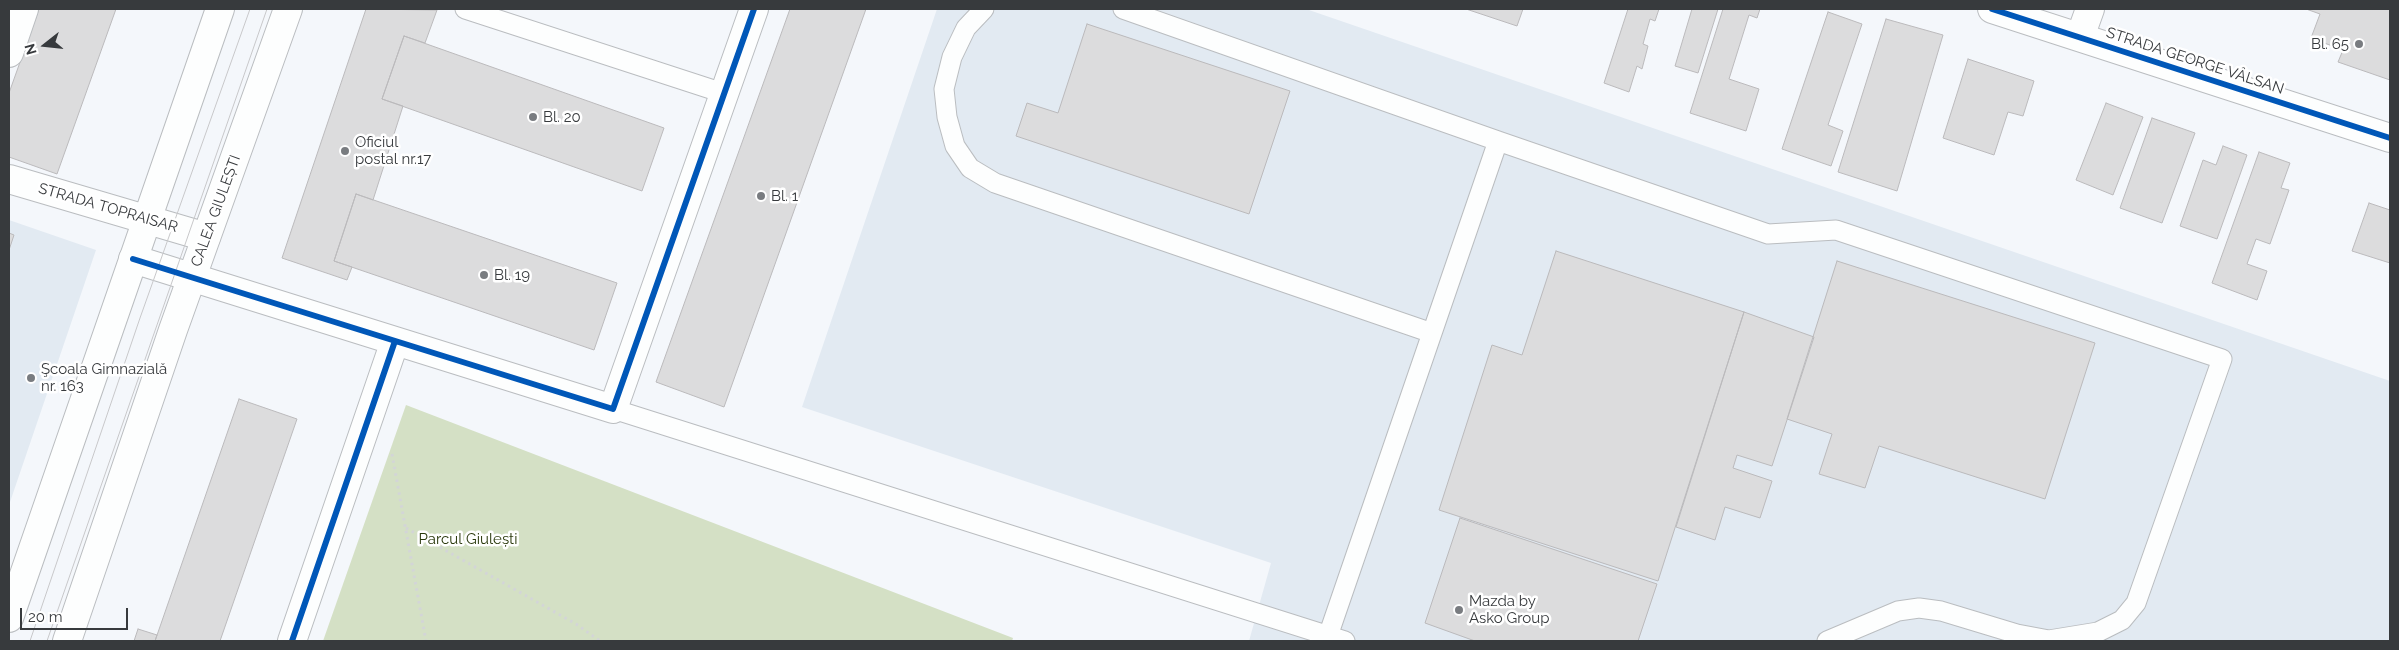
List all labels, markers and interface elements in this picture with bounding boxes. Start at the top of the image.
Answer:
north arrow [20,20,70,70]
street label: STRADA GEORGE VÂLSAN [2104,24,2286,98]
place label: Bl. 65 [2311,35,2349,53]
marker: Bl. 65 [2353,38,2365,50]
text: N [21,42,40,56]
place label: Bl. 20 [543,108,581,126]
marker: Bl. 20 [527,111,539,123]
place label: Oficiul postal nr.17 [355,133,431,168]
marker: Oficiul postal nr.17 [339,145,351,157]
street label: CALEA GIULEȘTI [187,153,245,269]
street label: STRADA TOPRAISAR [36,179,180,237]
place label: Bl. 1 [771,187,798,205]
marker: Bl. 1 [755,190,767,202]
place label: Bl. 19 [494,266,530,284]
marker: Bl. 19 [478,269,490,281]
place label: Şcoala Gimnazială nr. 163 [41,360,167,395]
marker: Şcoala Gimnazială nr. 163 [25,372,37,384]
park label: Parcul Giulești [419,530,517,548]
place label: Mazda by Asko Group [1469,592,1549,627]
scale bar [22,598,130,630]
marker: Mazda by Asko Group [1453,604,1465,616]
text: 20 m [28,608,63,626]

